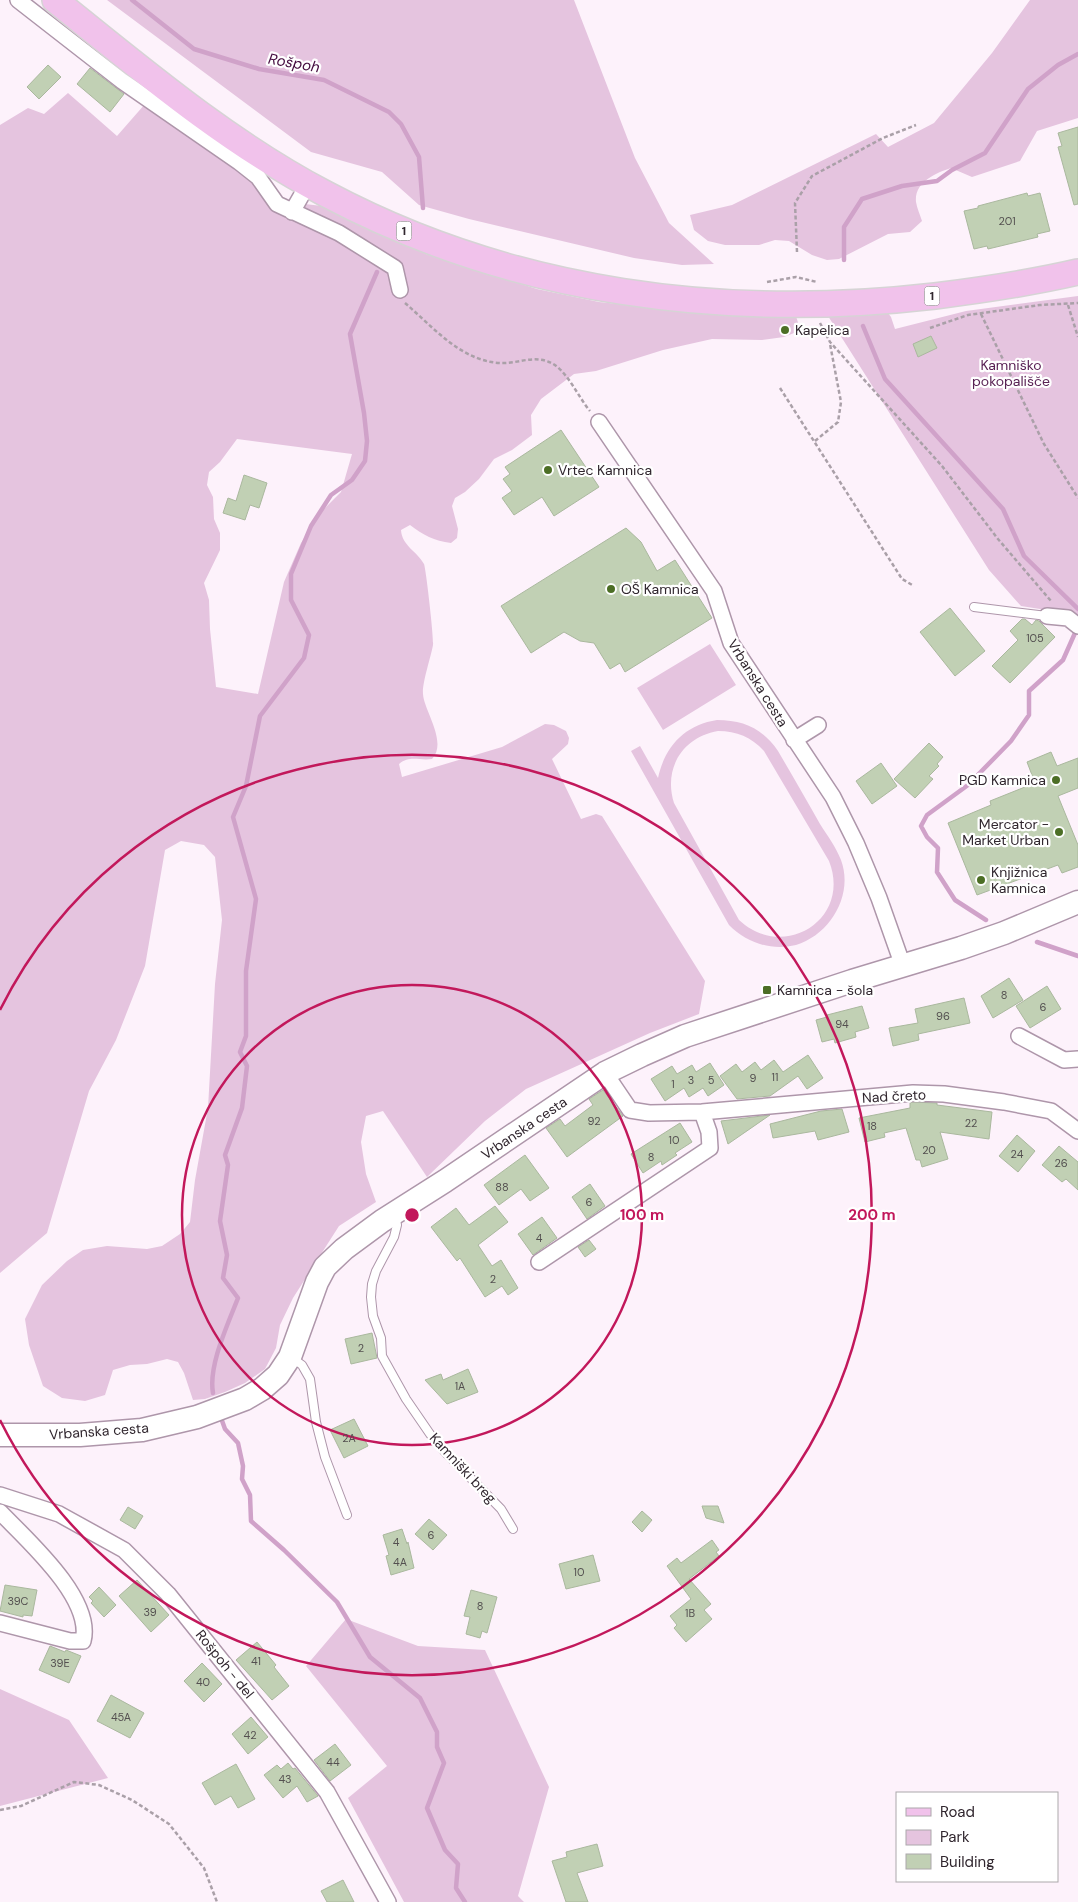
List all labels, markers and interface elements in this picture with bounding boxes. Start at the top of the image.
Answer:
water label: Rošpoh [267,49,322,77]
house number: 201 [998,214,1016,228]
road number: 1 [396,222,412,240]
road number: 1 [924,286,940,306]
place label: Kapelica [795,321,849,339]
marker: Kapelica [779,324,791,336]
park label: Kamniško pokopališče [972,356,1050,390]
place label: Vrtec Kamnica [558,461,652,479]
marker: Vrtec Kamnica [542,464,554,476]
place label: OŠ Kamnica [621,580,699,598]
marker: OŠ Kamnica [605,583,617,595]
house number: 105 [1026,631,1044,645]
street label: Vrbanska cesta [724,636,792,730]
place label: PGD Kamnica [959,771,1046,789]
marker: PGD Kamnica [1050,774,1062,786]
place label: Mercator - Market Urban [962,815,1049,849]
marker: Mercator - Market Urban [1053,826,1065,838]
place label: Knjižnica Kamnica [991,863,1047,897]
marker: Knjižnica Kamnica [975,874,987,886]
place label: Kamnica - šola [777,981,873,999]
marker: Kamnica - šola [761,984,773,996]
house number: 8 [1001,988,1007,1002]
house number: 6 [1040,1000,1047,1014]
house number: 96 [936,1009,950,1023]
house number: 94 [835,1017,849,1031]
house number: 11 [772,1070,778,1084]
house number: 9 [750,1071,757,1085]
house number: 3 [688,1073,694,1087]
house number: 5 [708,1073,715,1087]
house number: 1 [671,1077,675,1091]
street label: Nad čreto [862,1085,926,1107]
street label: Vrbanska cesta [478,1093,570,1163]
house number: 92 [587,1114,601,1128]
house number: 22 [965,1116,977,1130]
house number: 18 [867,1119,877,1133]
house number: 10 [669,1133,679,1147]
house number: 20 [922,1143,936,1157]
house number: 24 [1011,1147,1024,1161]
house number: 8 [648,1150,654,1164]
house number: 26 [1054,1156,1068,1170]
house number: 88 [495,1180,509,1194]
house number: 6 [586,1195,593,1209]
text: 100 m [620,1205,664,1225]
text: 200 m [848,1205,896,1225]
centre of rings [403,1206,421,1224]
house number: 4 [536,1231,543,1245]
house number: 2 [490,1272,496,1286]
house number: 2 [358,1341,364,1355]
house number: 1A [455,1379,465,1393]
street label: Vrbanska cesta [49,1419,149,1443]
street label: Kamniški breg [426,1429,500,1507]
house number: 2A [342,1431,356,1445]
house number: 6 [428,1528,435,1542]
house number: 4 [393,1535,400,1549]
house number: 4A [393,1555,407,1569]
house number: 10 [574,1565,584,1579]
house number: 39C [8,1594,29,1608]
house number: 8 [477,1599,483,1613]
house number: 39 [143,1605,157,1619]
house number: 1B [685,1606,695,1620]
street label: Rošpoh - del [192,1626,258,1702]
house number: 41 [251,1654,261,1668]
house number: 39E [50,1656,70,1670]
house number: 40 [196,1675,210,1689]
house number: 45A [111,1710,131,1724]
house number: 42 [243,1728,257,1742]
house number: 44 [326,1755,340,1769]
house number: 43 [278,1772,292,1786]
legend [896,1792,1058,1882]
text: Road [940,1802,975,1822]
text: Park [940,1827,970,1847]
text: Building [940,1852,995,1872]

